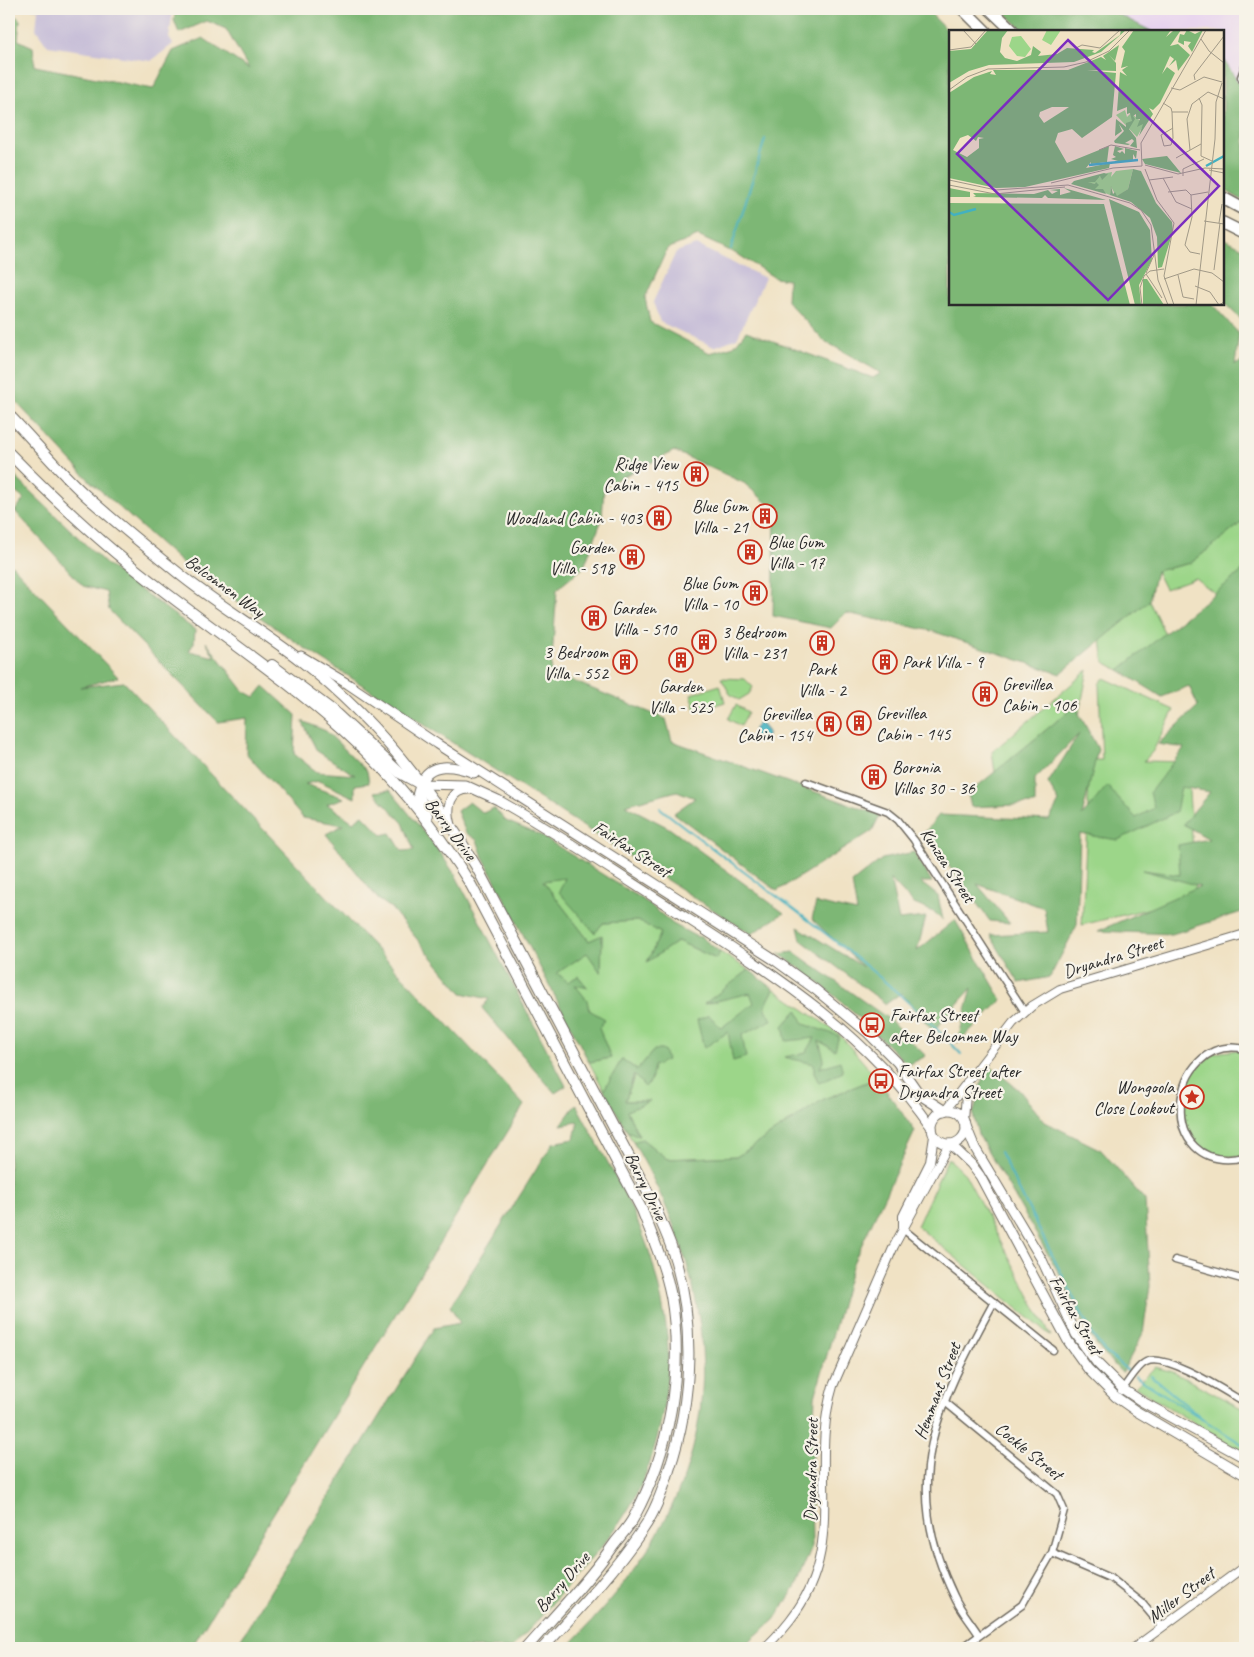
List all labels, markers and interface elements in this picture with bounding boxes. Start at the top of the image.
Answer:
inset map [949,30,1224,305]
place label: Ridge View Cabin - 415 [603,453,680,496]
building icon: Ridge View Cabin - 415 [683,461,709,487]
place label: Blue Gum Villa - 21 [692,495,749,538]
building icon: Blue Gum Villa - 21 [752,503,778,529]
building icon: Woodland Cabin - 403 [646,505,672,531]
place label: Woodland Cabin - 403 [505,507,644,529]
place label: Blue Gum Villa - 17 [768,531,825,574]
place label: Garden Villa - 518 [550,536,616,579]
building icon: Blue Gum Villa - 17 [737,539,763,565]
building icon: Garden Villa - 518 [619,544,645,570]
street label: Belconnen Way [181,550,270,623]
place label: Blue Gum Villa - 10 [682,572,740,615]
building icon: Blue Gum Villa - 10 [742,580,768,606]
place label: Garden Villa - 510 [612,597,678,640]
building icon: Garden Villa - 510 [581,605,607,631]
place label: 3 Bedroom Villa - 231 [722,621,787,664]
building icon: 3 Bedroom Villa - 231 [691,629,717,655]
building icon: Park Villa - 2 [809,630,835,656]
place label: 3 Bedroom Villa - 552 [544,641,610,684]
building icon: Garden Villa - 525 [668,647,694,673]
building icon: 3 Bedroom Villa - 552 [612,649,638,675]
building icon: Park Villa - 9 [872,649,898,675]
place label: Park Villa - 9 [902,651,985,673]
place label: Park Villa - 2 [798,658,848,701]
place label: Grevillea Cabin - 106 [1002,673,1077,716]
place label: Garden Villa - 525 [649,675,714,718]
building icon: Grevillea Cabin - 106 [972,681,998,707]
place label: Grevillea Cabin - 145 [876,702,951,745]
place label: Grevillea Cabin - 154 [737,703,814,746]
building icon: Grevillea Cabin - 145 [846,710,872,736]
building icon: Grevillea Cabin - 154 [816,711,842,737]
place label: Boronia Villas 30 - 36 [892,756,976,799]
building icon: Boronia Villas 30 - 36 [861,764,887,790]
street label: Barry Drive [420,793,482,866]
street label: Fairfax Street [589,816,677,884]
street label: Kunzea Street [916,823,981,908]
street label: Dryandra Street [1060,931,1167,983]
place label: Fairfax Street after Belconnen Way [890,1004,1019,1047]
bus stop icon: Fairfax Street after Belconnen Way [859,1012,885,1038]
place label: Fairfax Street after Dryandra Street [898,1060,1023,1103]
bus stop icon: Fairfax Street after Dryandra Street [868,1068,894,1094]
place label: Wongoola Close Lookout [1094,1076,1176,1119]
place icon: Wongoola Close Lookout [1179,1084,1205,1110]
street label: Barry Drive [620,1148,672,1225]
street label: Fairfax Street [1045,1272,1109,1361]
street label: Hemmant Street [909,1338,966,1442]
street label: Dryandra Street [799,1416,823,1522]
street label: Cockle Street [991,1417,1069,1487]
street label: Barry Drive [530,1546,595,1617]
street label: Miller Street [1143,1561,1221,1627]

